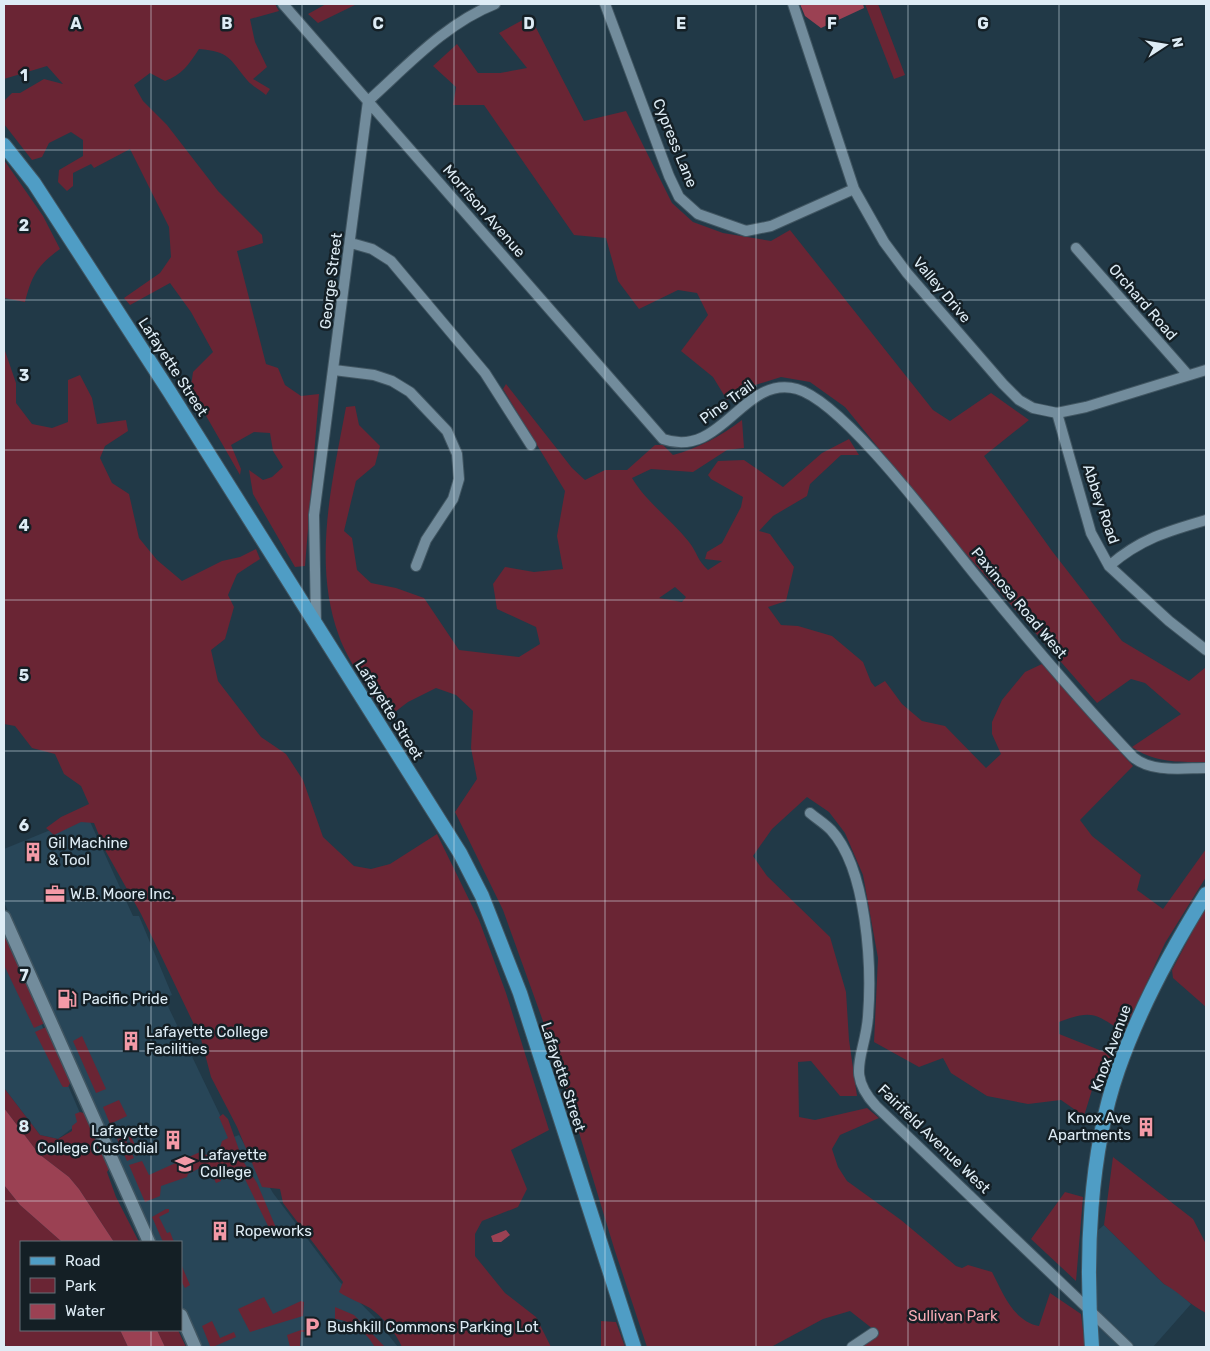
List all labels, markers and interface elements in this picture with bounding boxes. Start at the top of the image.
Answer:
text: A [70,14,82,33]
text: B [221,14,233,33]
text: C [372,14,384,33]
text: D [523,14,535,33]
text: E [676,14,686,33]
text: F [827,14,837,33]
text: G [977,14,989,33]
north arrow [1140,20,1190,70]
text: N [1168,36,1187,49]
text: 1 [20,66,28,85]
street label: Cypress Lane [649,96,701,190]
street label: Morrison Avenue [439,161,529,261]
text: 2 [19,216,29,235]
street label: George Street [316,232,346,330]
street label: Valley Drive [909,253,975,327]
street label: Orchard Road [1105,260,1181,344]
street label: Lafayette Street [134,314,212,420]
text: 3 [19,366,29,385]
street label: Pine Trail [696,376,758,428]
street label: Abbey Road [1079,462,1123,546]
text: 4 [19,516,30,535]
street label: Paxinosa Road West [967,544,1071,662]
street label: Lafayette Street [351,657,427,763]
text: 5 [19,666,29,685]
text: 6 [19,816,29,835]
place label: Gil Machine & Tool [48,834,128,869]
building icon: Gil Machine & Tool [22,841,44,863]
office icon: W.B. Moore Inc. [44,883,66,905]
place label: W.B. Moore Inc. [70,885,174,903]
text: 7 [19,966,29,985]
fuel station icon: Pacific Pride [56,988,78,1010]
place label: Pacific Pride [82,990,168,1008]
street label: Knox Avenue [1087,1002,1135,1094]
street label: Lafayette Street [537,1020,589,1134]
place label: Lafayette College Facilities [146,1023,268,1058]
building icon: Lafayette College Facilities [120,1030,142,1052]
street label: Fairifeld Avenue West [874,1081,994,1197]
place label: Knox Ave Apartments [1048,1109,1131,1144]
building icon: Knox Ave Apartments [1135,1116,1157,1138]
text: 8 [19,1117,30,1136]
place label: Lafayette College Custodial [37,1122,158,1157]
building icon: Lafayette College Custodial [162,1129,184,1151]
place label: Lafayette College [200,1146,267,1181]
school or university icon: Lafayette College [174,1153,196,1175]
building icon: Ropeworks [209,1220,231,1242]
place label: Ropeworks [235,1222,312,1240]
legend [20,1241,182,1331]
text: Road [65,1252,101,1270]
text: Park [65,1277,96,1295]
text: Water [65,1302,105,1320]
park label: Sullivan Park [908,1307,998,1325]
parking icon: Bushkill Commons Parking Lot [301,1316,323,1338]
place label: Bushkill Commons Parking Lot [327,1318,539,1336]

